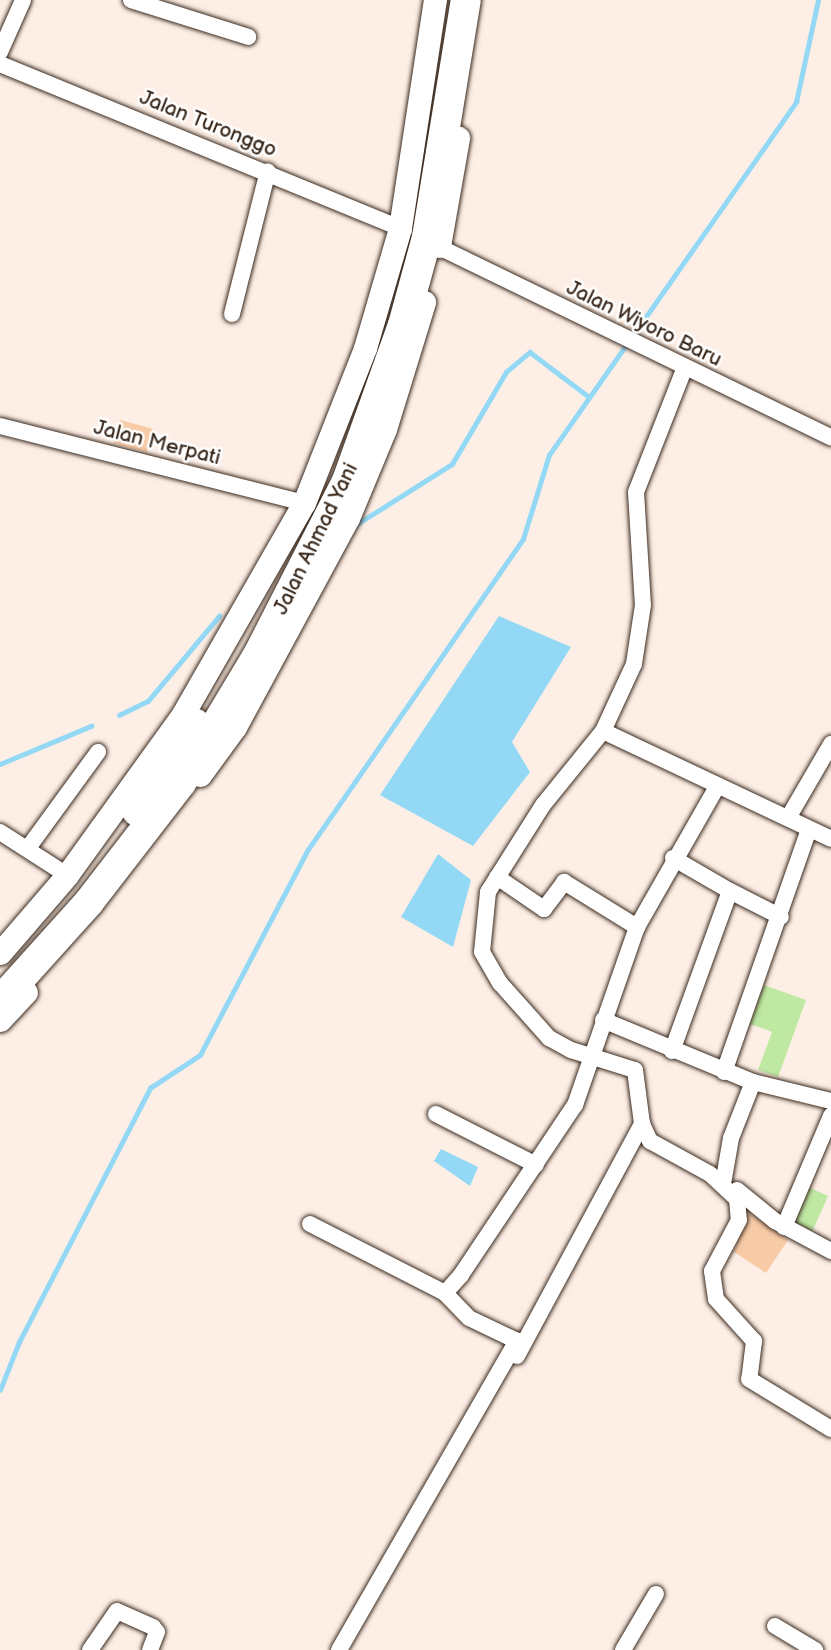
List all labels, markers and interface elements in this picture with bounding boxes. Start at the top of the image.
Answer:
street label: Jalan Turonggo [135,85,281,163]
street label: Jalan Wiyoro Baru [562,275,726,373]
street label: Jalan Merpati [91,415,223,471]
street label: Jalan Ahmad Yani [268,458,364,620]

